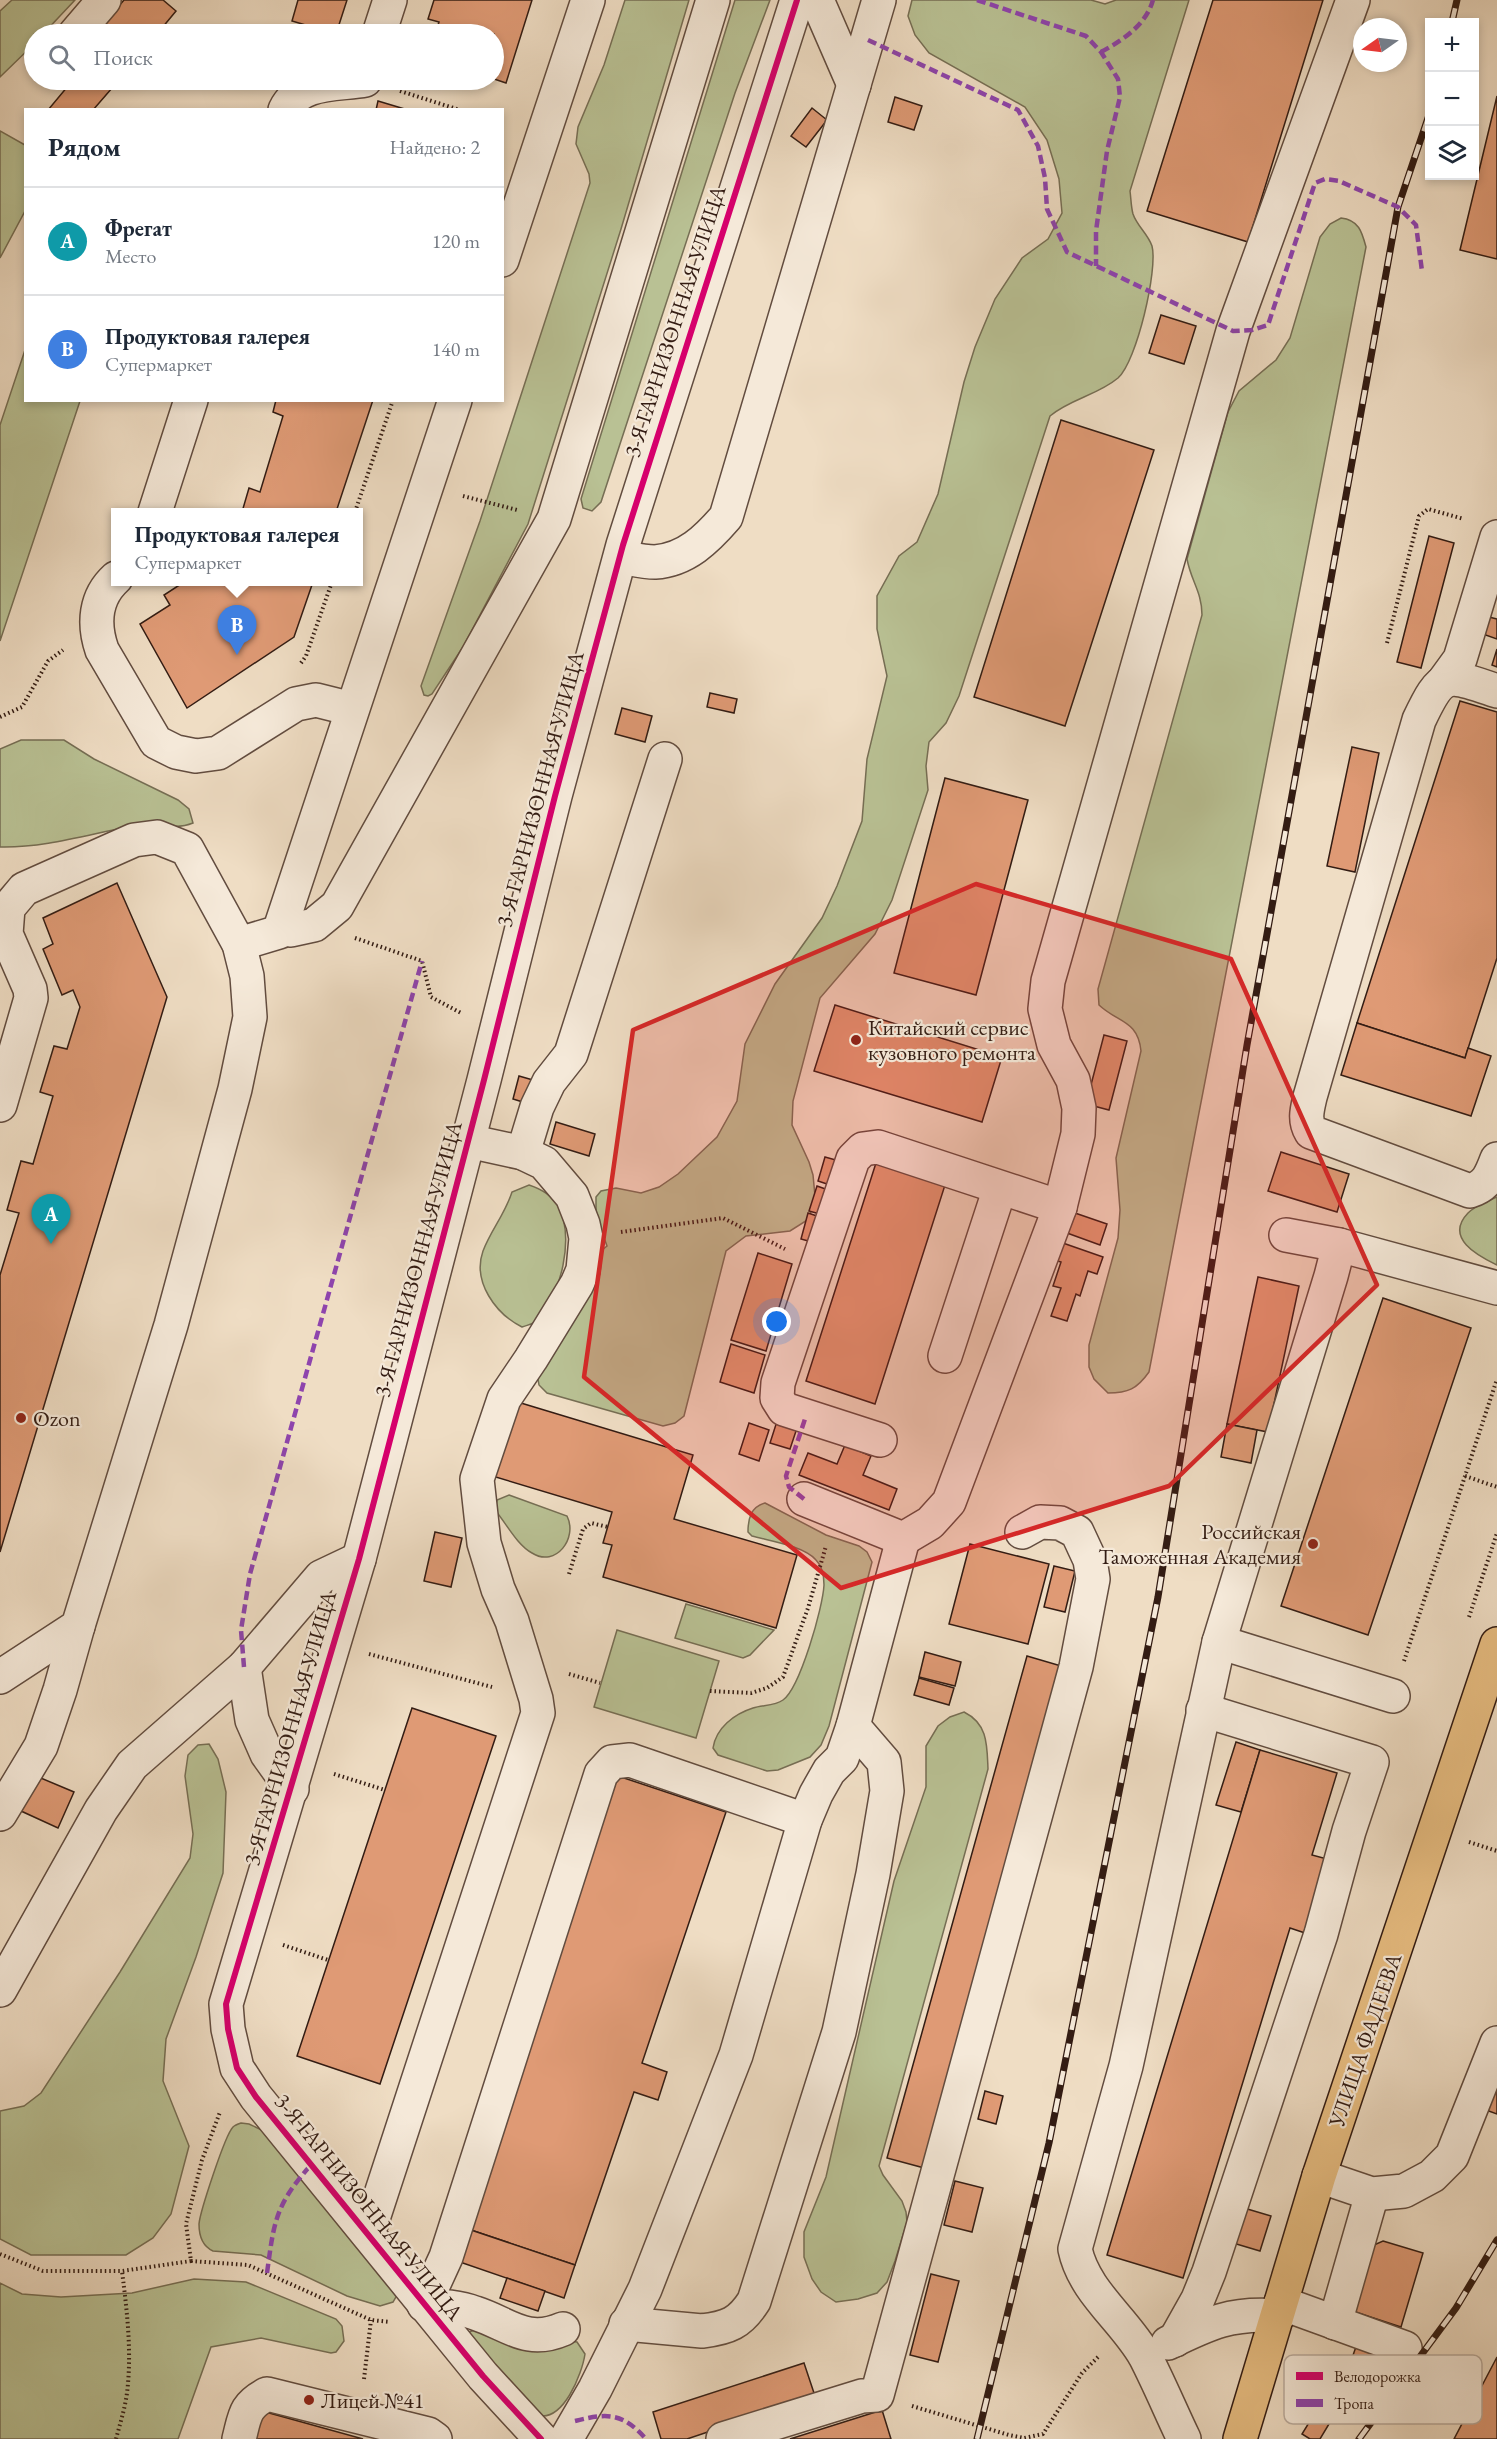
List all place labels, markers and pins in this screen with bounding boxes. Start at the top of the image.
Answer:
pin: B [218,606,256,655]
place label: Китайский сервис кузовного ремонта [868,1013,1036,1067]
marker: Китайский сервис кузовного ремонта [849,1033,863,1047]
pin: A [32,1194,70,1244]
place label: Ozon [33,1404,81,1433]
marker: Ozon [14,1411,28,1425]
place label: Российская Таможенная Академия [1098,1517,1301,1571]
marker: Российская Таможенная Академия [1306,1537,1320,1551]
place label: Лицей №41 [321,2386,424,2415]
marker: Лицей №41 [302,2393,316,2407]

